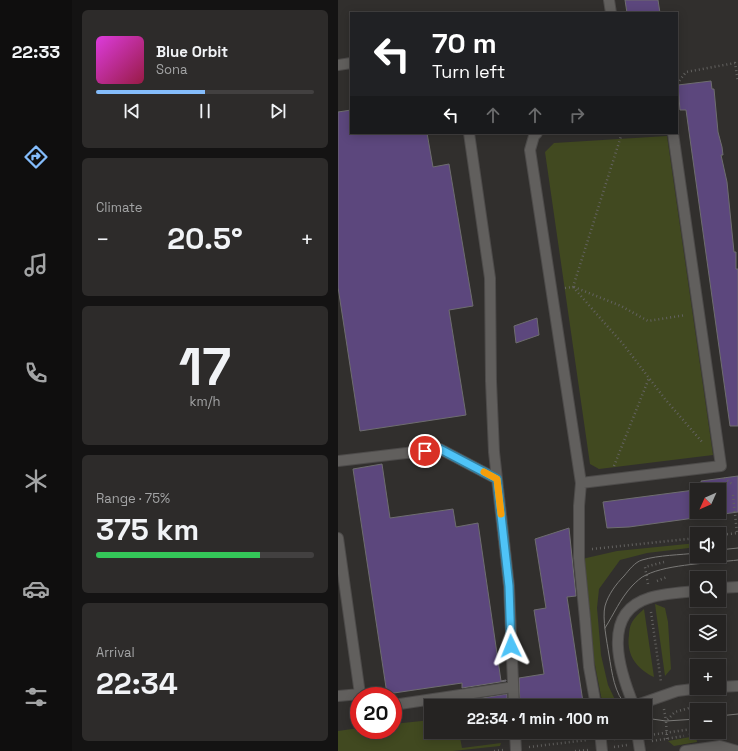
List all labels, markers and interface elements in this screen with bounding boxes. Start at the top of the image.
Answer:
text: 70 m [432,25,497,61]
icon: left [366,28,418,80]
text: 22:33 [12,40,60,63]
text: Blue Orbit [156,42,228,61]
text: Turn left [432,60,505,83]
text: Sona [156,61,187,78]
icon: previous [121,100,143,122]
icon: pause [194,100,216,122]
icon: next [267,100,289,122]
icon: left [440,104,462,126]
icon: ahead [482,104,504,126]
icon: ahead [524,104,546,126]
icon: right [566,104,588,126]
icon: directions [22,143,50,171]
text: Climate [96,199,142,216]
text: 20.5° [167,219,243,258]
text: − [96,225,110,253]
text: + [300,225,314,253]
icon: music [22,251,50,279]
text: 17 [179,334,231,400]
icon: phone [22,359,50,387]
text: km/h [190,393,220,410]
pin [408,434,442,468]
icon: arrive [414,440,436,462]
icon: climate [22,467,50,495]
north arrow [690,483,726,519]
map controls [690,483,726,739]
text: Range · 75% [96,490,170,507]
text: 375 km [96,510,199,549]
button: sound [690,527,726,563]
button: search [690,571,726,607]
icon: car [22,575,50,603]
button: layers [690,615,726,651]
position arrow [490,625,532,667]
text: Arrival [96,644,135,661]
button: + [690,659,726,695]
text: 22:34 [96,664,178,703]
icon: filters [22,683,50,711]
speed limit sign: 20 [350,687,402,739]
button: − [690,703,726,739]
text: 22:34 · 1 min · 100 m [467,709,609,728]

